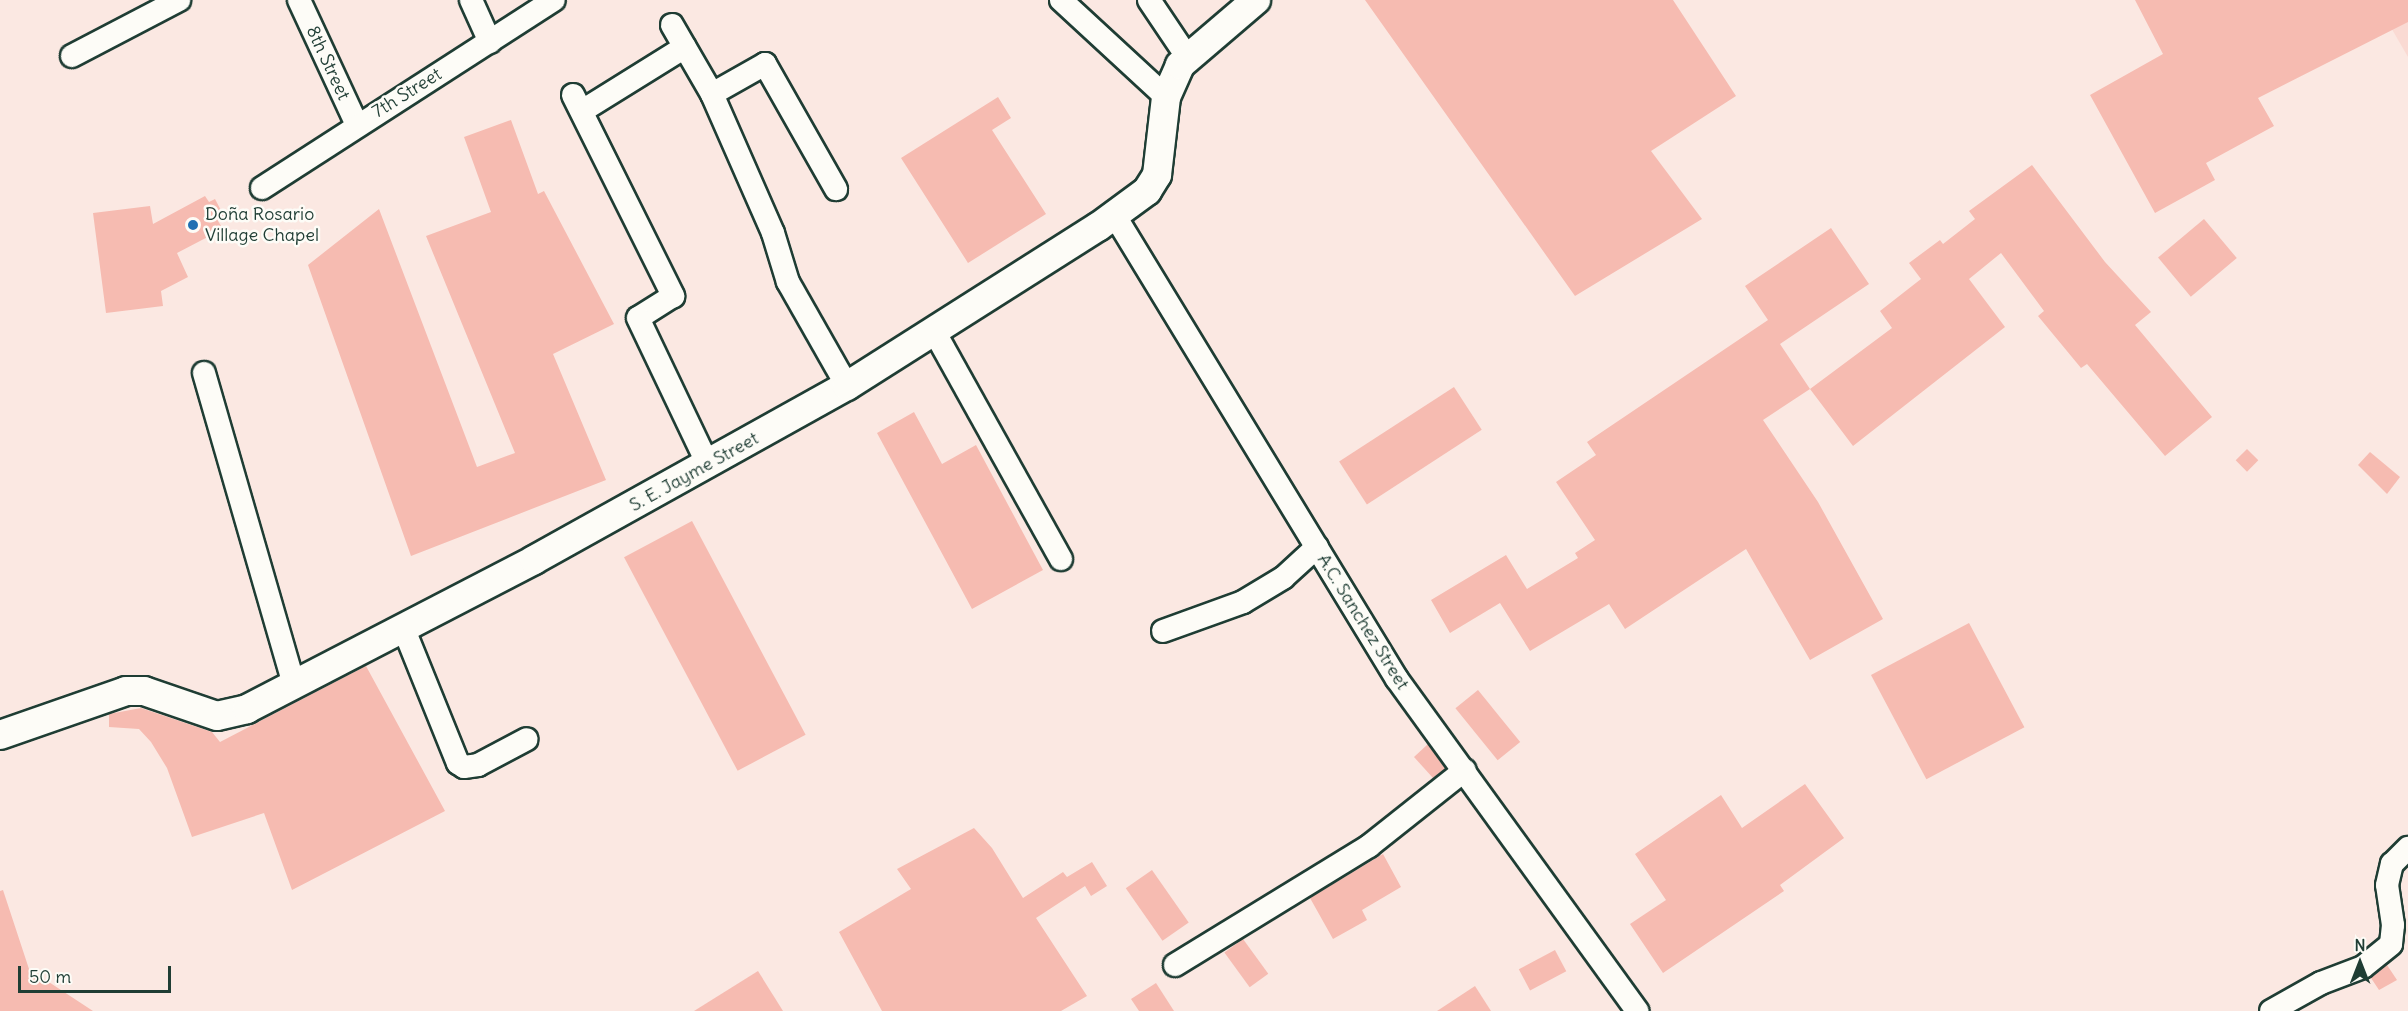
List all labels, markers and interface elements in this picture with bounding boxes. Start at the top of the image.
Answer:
street label: 8th Street [301,23,355,103]
street label: 7th Street [368,63,446,123]
place label: Doña Rosario Village Chapel [205,204,319,246]
marker: Doña Rosario Village Chapel [186,218,200,232]
street label: S. E. Jayme Street [626,428,762,516]
street label: A.C. Sanchez Street [1313,550,1413,694]
north arrow [2330,933,2390,993]
text: N [2354,935,2366,955]
scale bar [21,954,174,992]
text: 50 m [29,965,71,988]

